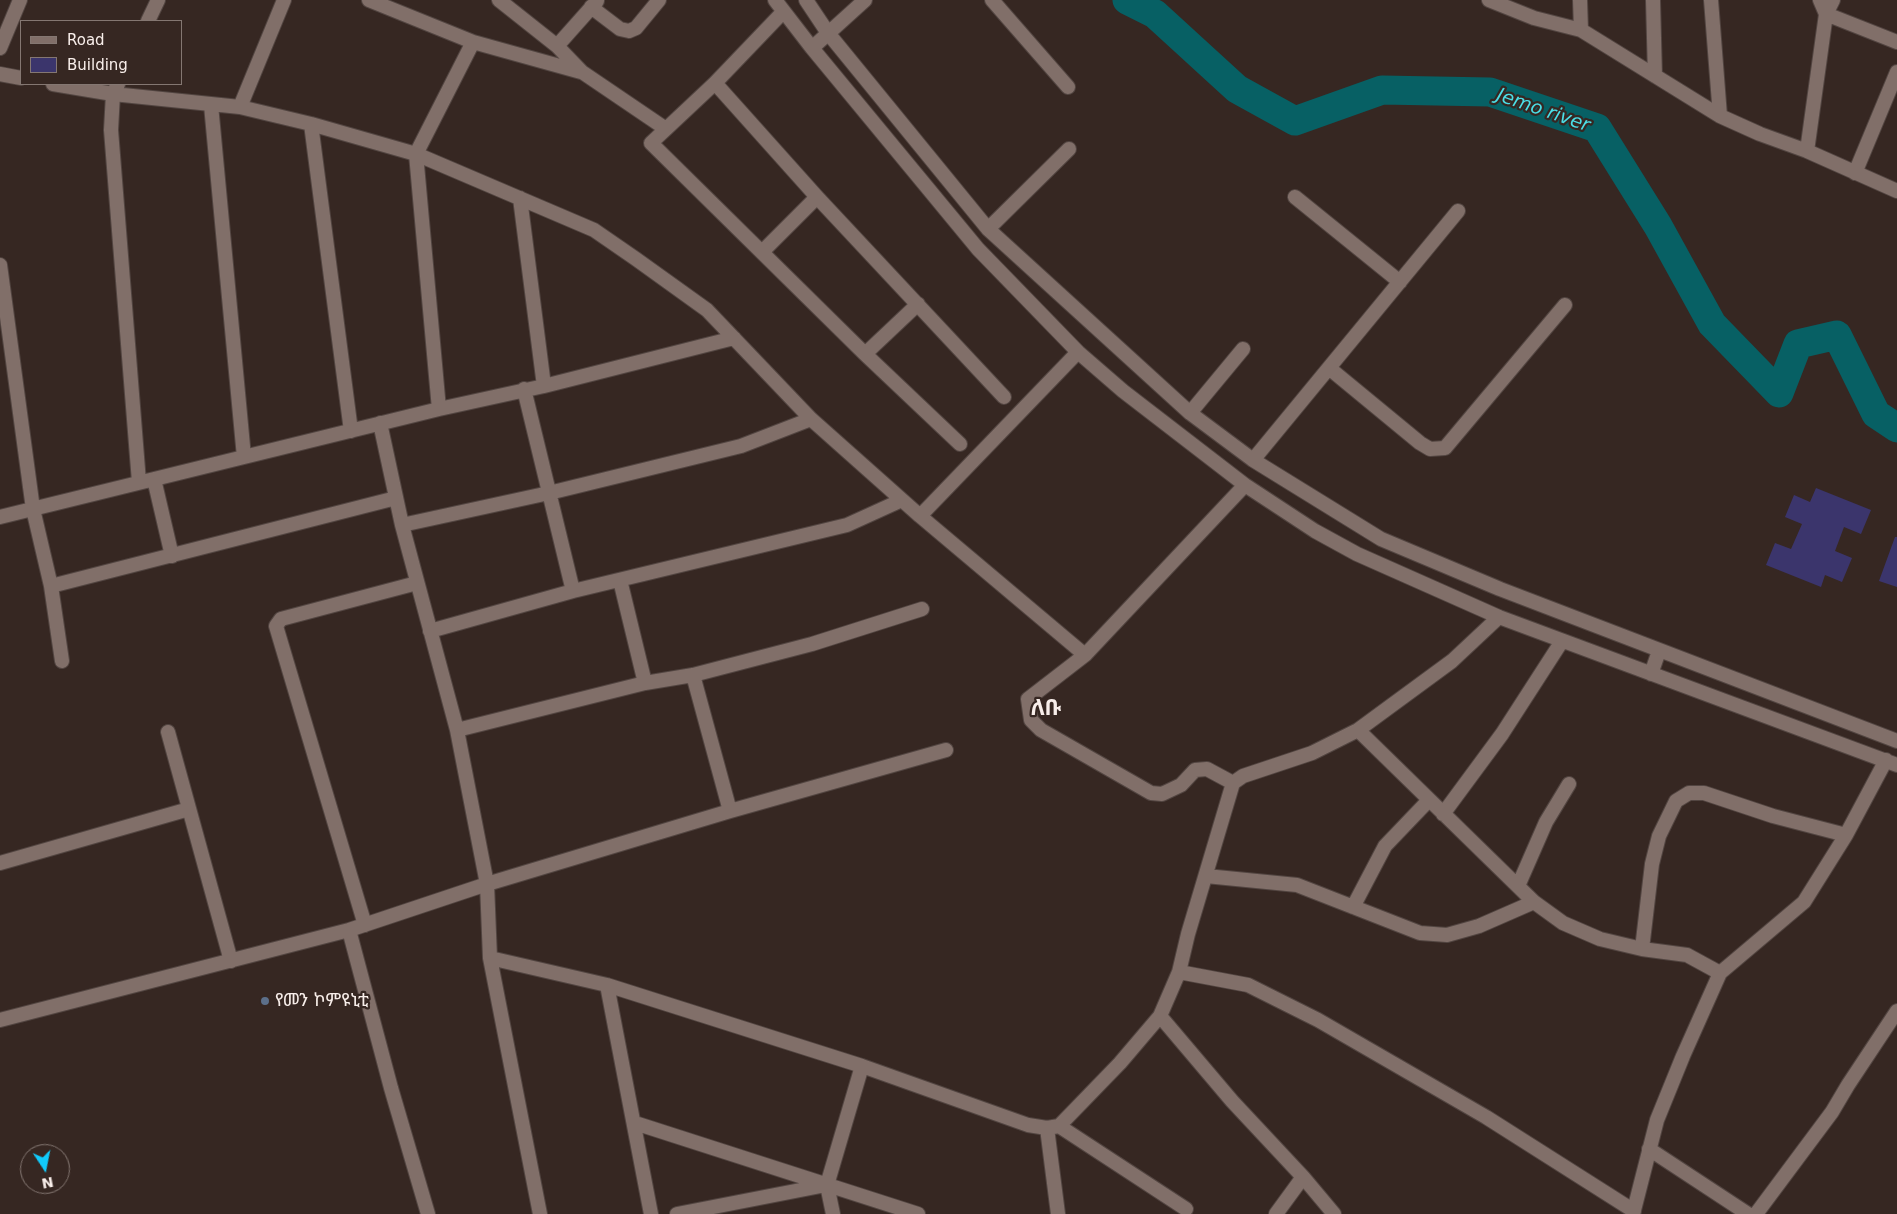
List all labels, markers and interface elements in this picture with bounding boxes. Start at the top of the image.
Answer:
legend [20,20,182,85]
text: Road [67,31,105,49]
text: Building [67,56,128,74]
water label: Jemo river [1493,84,1593,138]
district label: ለቡ [1031,696,1061,722]
place label: የመን ኮምዩኒቲ [275,990,369,1012]
marker: የመን ኮምዩኒቲ [259,995,271,1007]
north arrow [20,1144,70,1194]
text: N [40,1174,55,1192]

